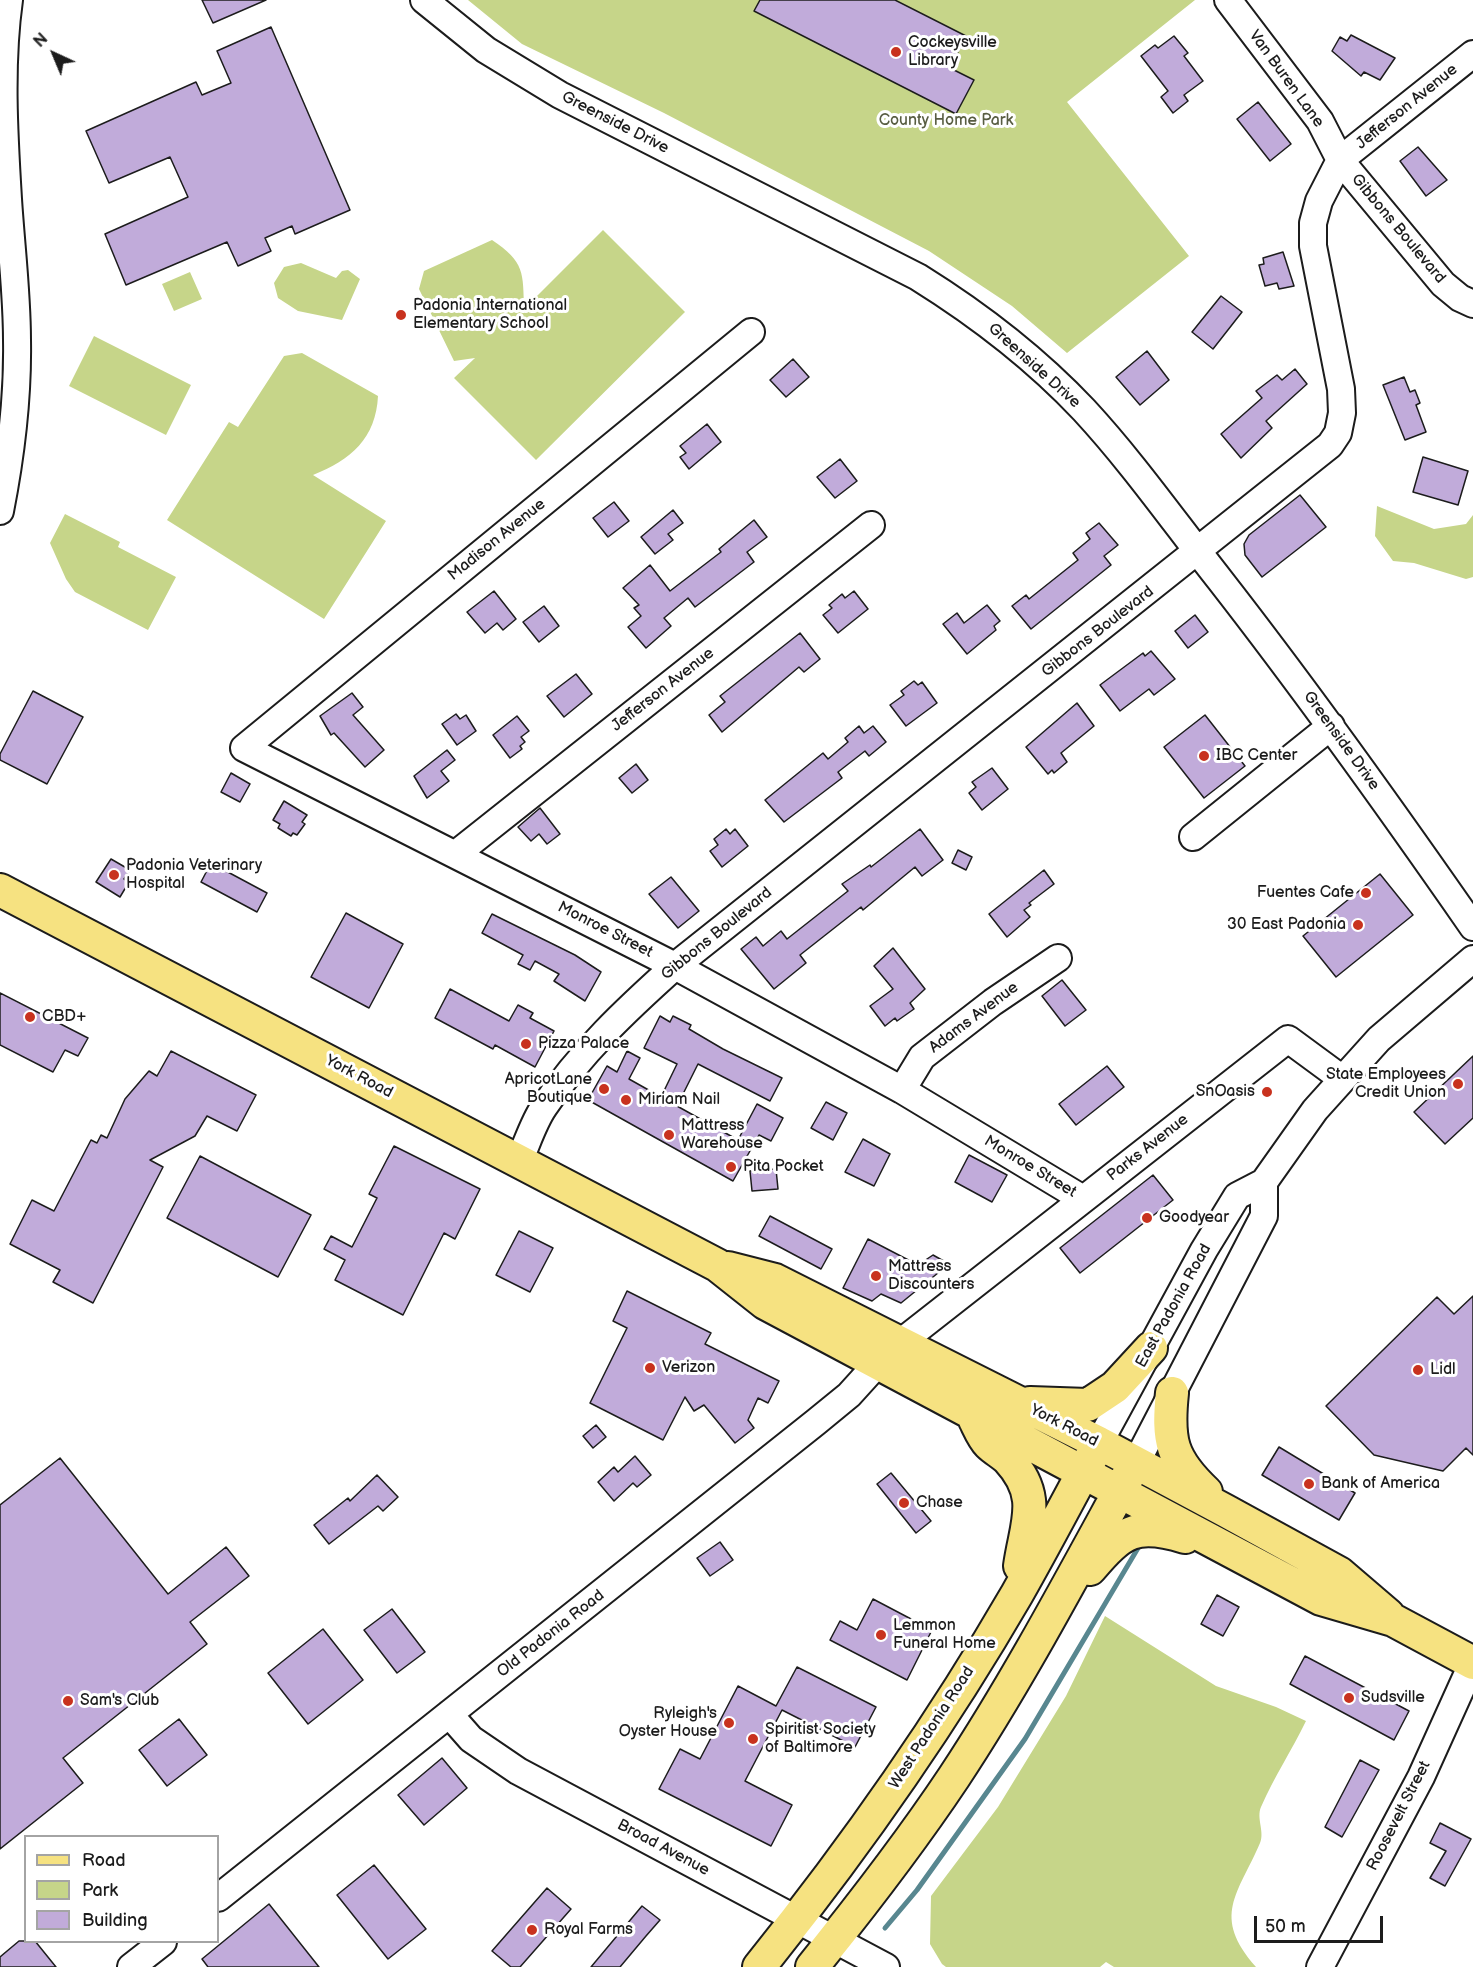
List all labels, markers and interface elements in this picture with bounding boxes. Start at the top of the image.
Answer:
north arrow [24,24,84,84]
street label: Van Buren Lane [1244,27,1328,131]
text: N [30,30,52,52]
place label: Cockeysville Library [908,33,997,71]
marker: Cockeysville Library [889,45,903,59]
street label: Jefferson Avenue [1352,60,1462,154]
street label: Greenside Drive [558,88,672,158]
park label: County Home Park [879,111,1013,131]
street label: Gibbons Boulevard [1347,170,1449,288]
place label: Padonia International Elementary School [413,296,567,334]
marker: Padonia International Elementary School [394,308,408,322]
street label: Greenside Drive [984,319,1084,413]
street label: Madison Avenue [444,495,550,585]
street label: Gibbons Boulevard [1038,582,1158,682]
street label: Jefferson Avenue [608,644,718,736]
street label: Greenside Drive [1299,688,1383,794]
place label: IBC Center [1216,746,1297,766]
marker: IBC Center [1197,749,1211,763]
place label: Padonia Veterinary Hospital [126,856,262,894]
marker: Padonia Veterinary Hospital [107,868,121,882]
street label: Gibbons Boulevard [658,883,776,985]
place label: Fuentes Cafe [1257,883,1354,903]
marker: Fuentes Cafe [1359,886,1373,900]
street label: Monroe Street [554,898,656,962]
place label: 30 East Padonia [1227,915,1346,935]
marker: 30 East Padonia [1351,918,1365,932]
street label: Adams Avenue [926,978,1022,1058]
place label: CBD+ [42,1007,87,1027]
marker: CBD+ [23,1010,37,1024]
place label: Pizza Palace [538,1034,629,1054]
marker: Pizza Palace [519,1037,533,1051]
street label: York Road [322,1051,396,1103]
place label: State Employees Credit Union [1326,1065,1446,1103]
place label: ApricotLane Boutique [505,1070,592,1108]
marker: State Employees Credit Union [1451,1077,1465,1091]
marker: ApricotLane Boutique [597,1082,611,1096]
place label: SnOasis [1196,1082,1255,1102]
marker: SnOasis [1260,1085,1274,1099]
place label: Miriam Nail [638,1090,720,1110]
marker: Miriam Nail [619,1093,633,1107]
street label: Parks Avenue [1103,1110,1193,1186]
place label: Mattress Warehouse [681,1116,763,1154]
marker: Mattress Warehouse [662,1128,676,1142]
street label: Monroe Street [980,1132,1080,1202]
place label: Pita Pocket [743,1157,824,1177]
marker: Pita Pocket [724,1160,738,1174]
place label: Goodyear [1159,1208,1229,1228]
marker: Goodyear [1140,1211,1154,1225]
street label: East Padonia Road [1132,1241,1216,1371]
place label: Mattress Discounters [888,1257,974,1295]
marker: Mattress Discounters [869,1269,883,1283]
place label: Verizon [662,1358,715,1378]
place label: Lidl [1430,1360,1456,1380]
marker: Verizon [643,1361,657,1375]
marker: Lidl [1411,1363,1425,1377]
street label: York Road [1027,1401,1101,1451]
place label: Bank of America [1321,1474,1440,1494]
marker: Bank of America [1302,1477,1316,1491]
place label: Chase [916,1493,963,1513]
marker: Chase [897,1496,911,1510]
street label: Old Padonia Road [494,1586,608,1682]
place label: Lemmon Funeral Home [893,1616,996,1654]
marker: Lemmon Funeral Home [874,1628,888,1642]
street label: West Padonia Road [885,1663,979,1793]
place label: Sudsville [1361,1688,1425,1708]
place label: Sam's Club [80,1691,159,1711]
marker: Sudsville [1342,1691,1356,1705]
marker: Sam's Club [61,1694,75,1708]
place label: Ryleigh's Oyster House [619,1704,717,1742]
marker: Ryleigh's Oyster House [722,1716,736,1730]
place label: Spiritist Society of Baltimore [765,1720,876,1758]
marker: Spiritist Society of Baltimore [746,1732,760,1746]
street label: Roosevelt Street [1363,1758,1435,1874]
street label: Broad Avenue [614,1816,712,1880]
legend [24,1835,219,1943]
text: Road [82,1850,126,1871]
text: Park [82,1880,118,1901]
scale bar [1257,1904,1386,1942]
text: Building [82,1910,148,1931]
text: 50 m [1265,1916,1306,1937]
place label: Royal Farms [544,1920,633,1940]
marker: Royal Farms [525,1923,539,1937]

